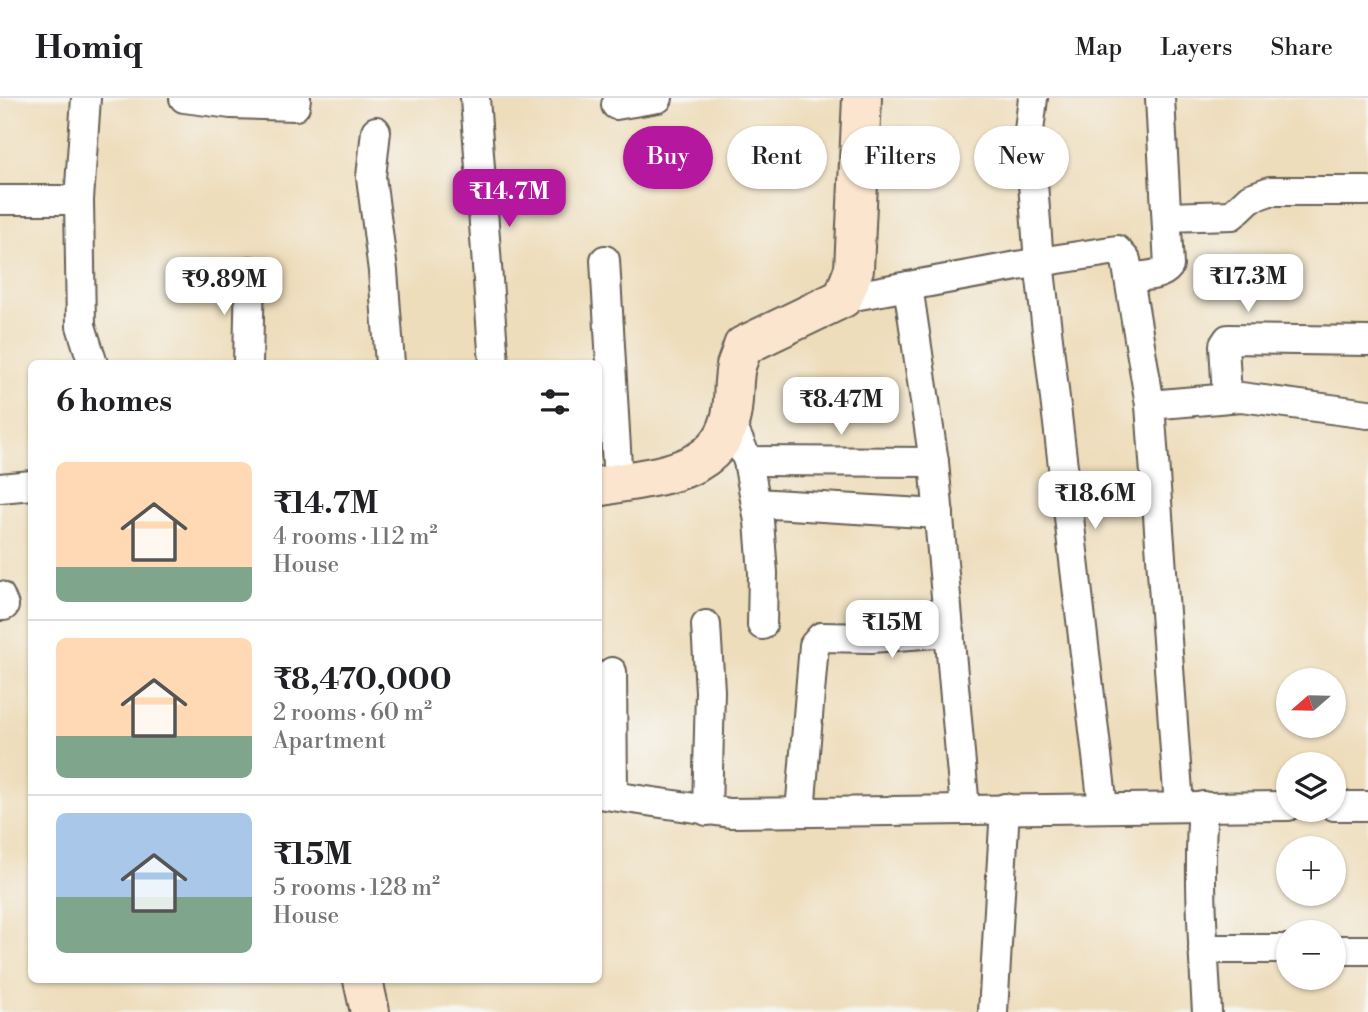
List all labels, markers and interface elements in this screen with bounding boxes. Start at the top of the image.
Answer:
text: Homiq [35,28,143,69]
text: Map [1075,33,1122,63]
text: Layers [1160,33,1232,63]
text: Share [1270,33,1333,63]
chip: Buy [623,126,713,189]
chip: Rent [727,126,827,189]
chip: Filters [841,126,960,189]
chip: New [974,126,1069,189]
pin: ₹14.7M [452,170,566,229]
text: ₹14.7M [469,178,549,206]
pin: ₹17.3M [1191,254,1305,314]
pin: ₹9.89M [167,258,281,317]
text: ₹17.3M [1209,263,1287,291]
text: ₹9.89M [181,266,267,294]
pin: ₹8.47M [784,378,898,437]
text: 6 homes [56,383,172,421]
icon: filters [536,383,574,421]
text: ₹8.47M [799,386,883,414]
pin: ₹18.6M [1038,472,1152,531]
text: ₹18.6M [1054,480,1136,508]
text: ₹14.7M [273,485,378,523]
icon: home [112,490,196,574]
text: 4 rooms · 112 m² [273,523,438,551]
text: House [273,551,339,579]
pin: ₹15M [851,601,933,660]
text: ₹15M [862,609,922,637]
text: ₹8,470,000 [273,661,451,699]
icon: home [112,666,196,750]
north arrow [1276,668,1346,738]
map controls [1276,668,1346,990]
text: 2 rooms · 60 m² [273,699,432,727]
text: Apartment [273,727,386,755]
button: layers [1276,752,1346,822]
text: ₹15M [273,836,352,874]
button: + [1276,836,1346,906]
icon: home [112,841,196,925]
text: 5 rooms · 128 m² [273,874,440,902]
text: House [273,902,339,930]
button: − [1276,920,1346,990]

